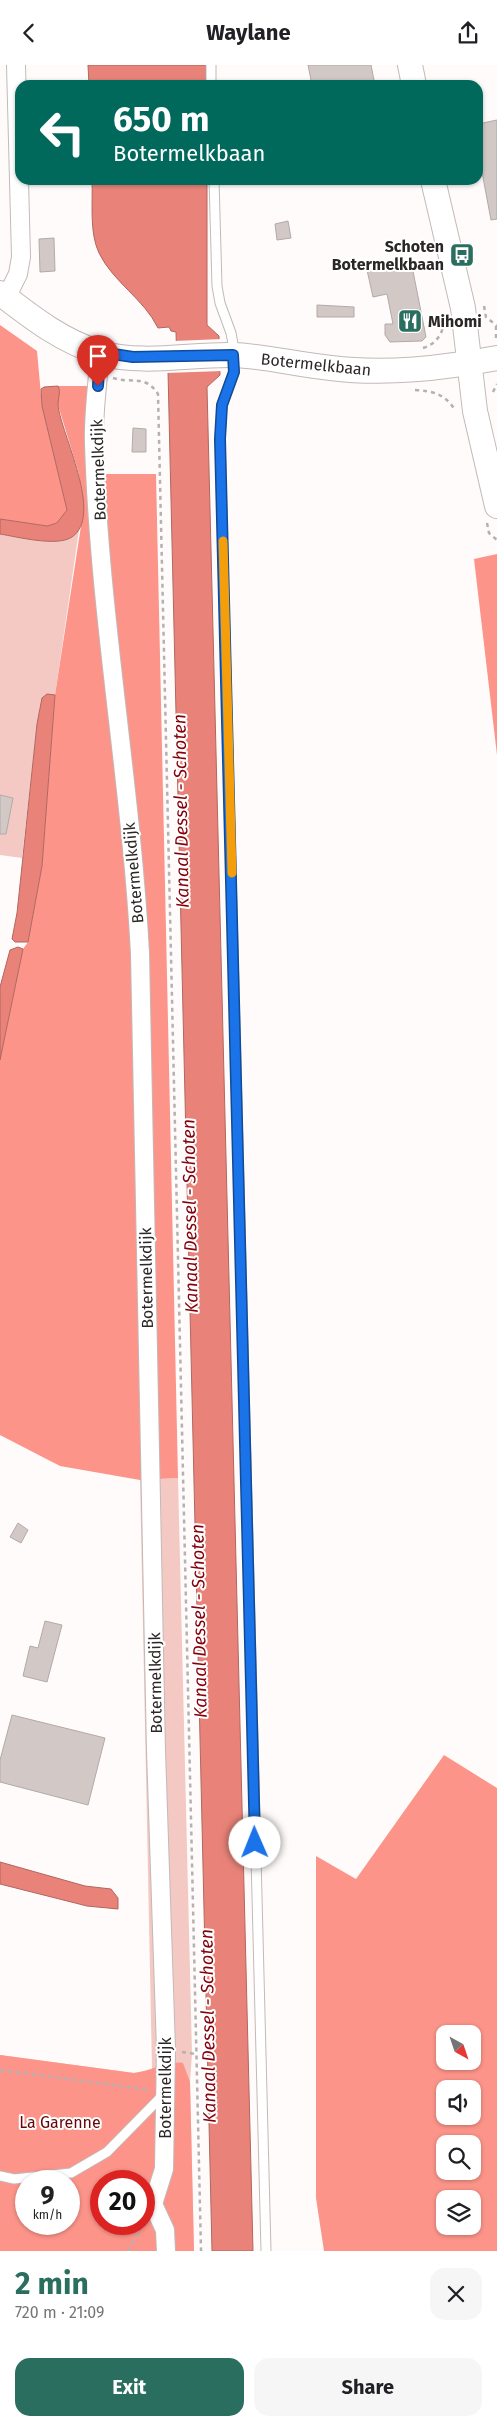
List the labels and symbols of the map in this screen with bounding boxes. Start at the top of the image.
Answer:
place label: Schoten Botermelkbaan [332,237,444,274]
bus stop icon: Schoten Botermelkbaan [449,242,475,268]
restaurant icon: Mihomi [397,308,423,334]
place label: Mihomi [428,312,482,331]
pin [77,335,119,386]
street label: Botermelkbaan [260,349,372,380]
street label: Botermelkdijk [87,418,110,521]
water label: Kanaal Dessel - Schoten [168,714,194,908]
street label: Botermelkdijk [120,821,147,924]
water label: Kanaal Dessel - Schoten [177,1119,203,1313]
street label: Botermelkdijk [136,1226,157,1329]
water label: Kanaal Dessel - Schoten [186,1524,212,1718]
street label: Botermelkdijk [145,1631,166,1734]
position arrow [228,1816,280,1868]
water label: Kanaal Dessel - Schoten [195,1929,221,2123]
north arrow [436,2025,481,2070]
street label: Botermelkdijk [156,2036,175,2139]
park label: La Garenne [19,2113,101,2132]
speed limit sign: 20 [90,2170,155,2235]

